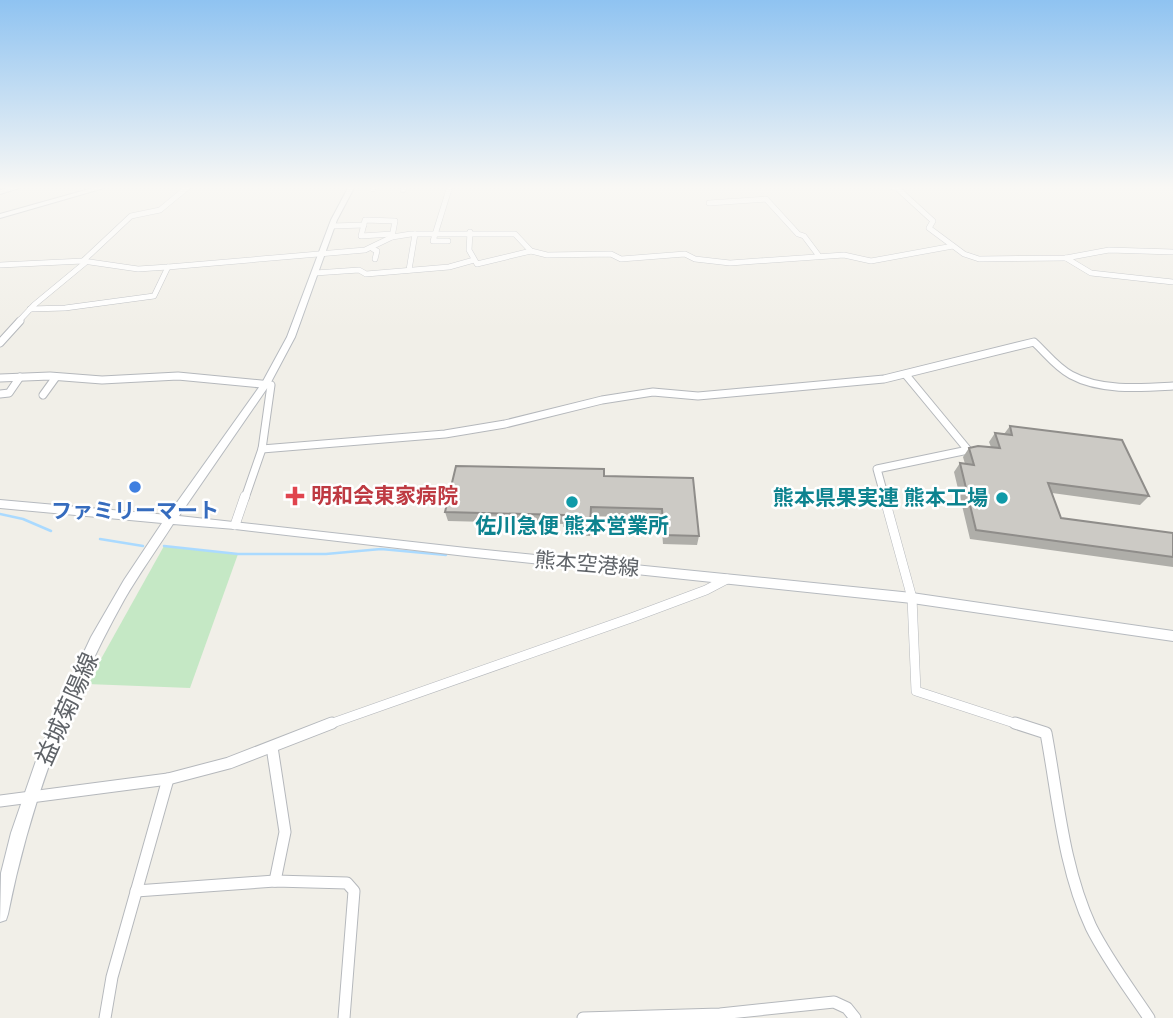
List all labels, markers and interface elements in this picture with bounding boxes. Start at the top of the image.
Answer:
marker: ファミリーマート [127,479,143,495]
place label: 明和会東家病院 [311,483,458,509]
place label: 熊本県果実連 熊本工場 [773,485,988,511]
marker: 明和会東家病院 [285,486,305,506]
marker: 熊本県果実連 熊本工場 [994,490,1010,506]
marker: 佐川急便 熊本営業所 [564,494,580,510]
place label: ファミリーマート [51,498,219,524]
place label: 佐川急便 熊本営業所 [475,513,669,539]
street label: 熊本空港線 [534,546,640,582]
street label: 益城菊陽線 [30,648,104,770]

